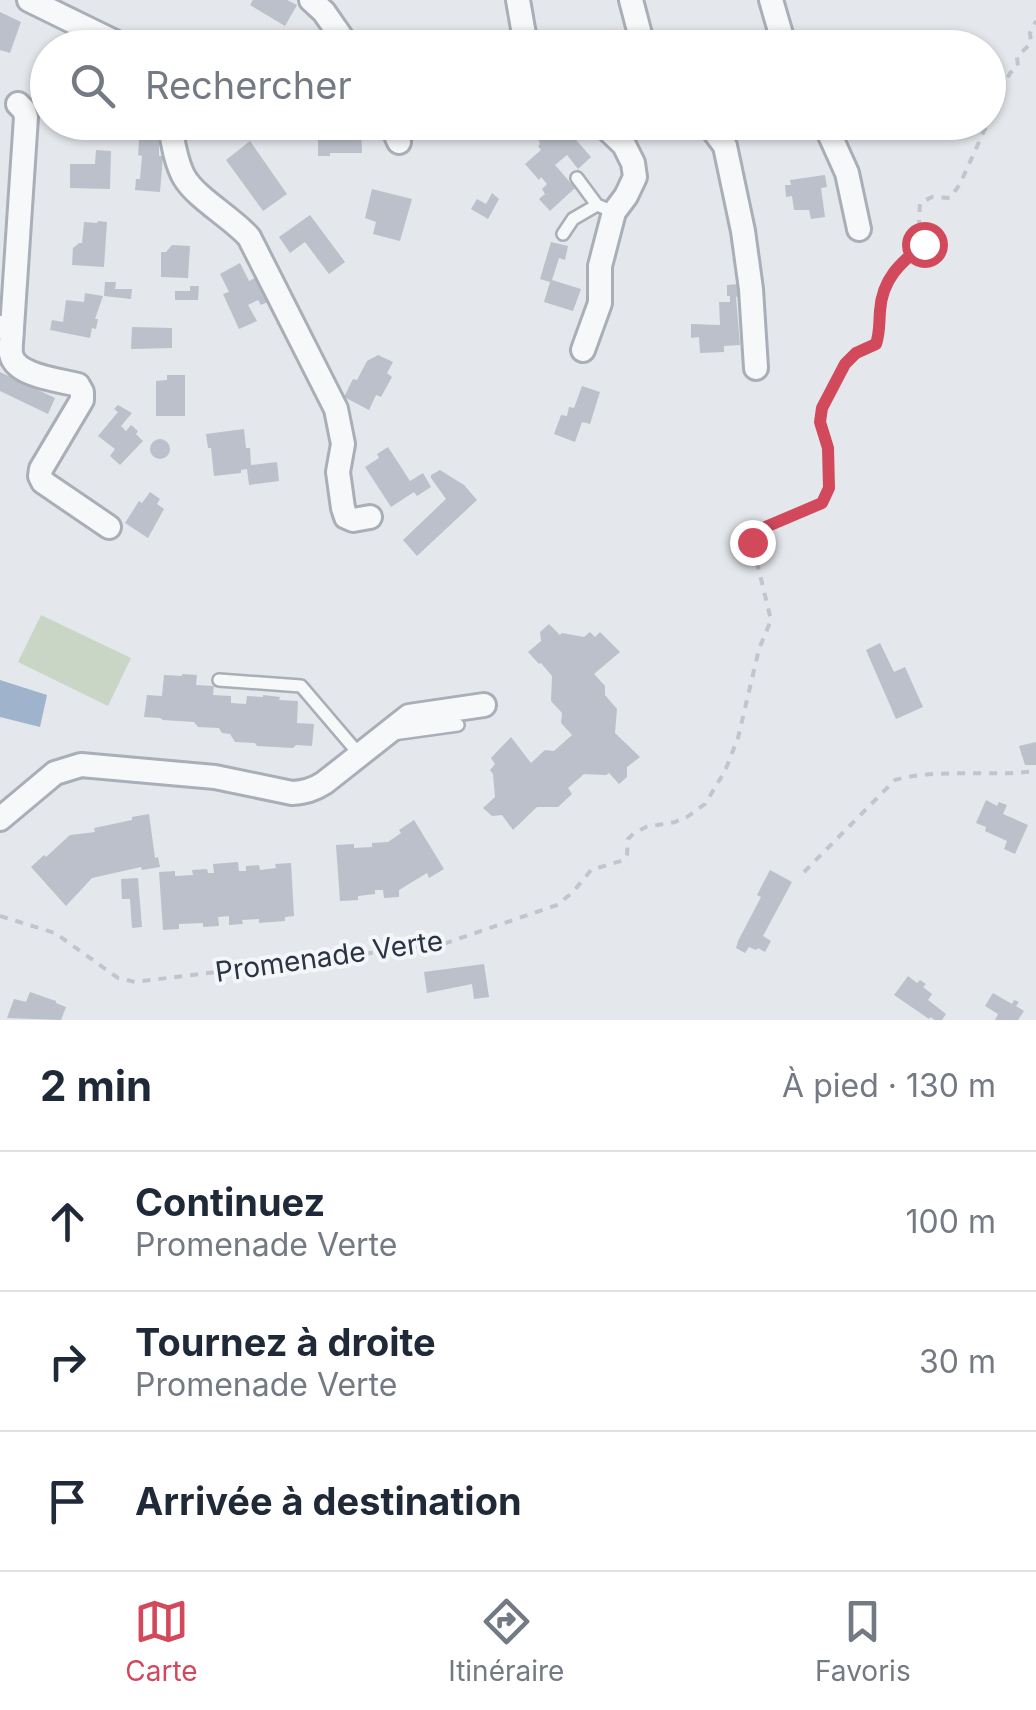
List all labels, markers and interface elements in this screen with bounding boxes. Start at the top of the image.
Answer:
search box [30,30,1006,140]
icon: search [65,58,120,113]
text: Rechercher [145,62,352,108]
route start [902,222,948,268]
route end [730,520,776,566]
street label: Promenade Verte [213,923,445,989]
text: 2 min [40,1060,152,1111]
text: À pied · 130 m [782,1066,996,1105]
text: Continuez [135,1179,325,1225]
icon: ahead [40,1194,95,1249]
text: 100 m [906,1202,996,1241]
text: Promenade Verte [135,1225,397,1264]
text: Tournez à droite [135,1319,436,1365]
icon: right [40,1334,95,1389]
text: 30 m [919,1342,996,1381]
text: Promenade Verte [135,1365,397,1404]
icon: arrive [40,1474,95,1529]
text: Arrivée à destination [135,1478,522,1524]
tab: Carte [125,1594,198,1688]
tab: Itinéraire [448,1594,564,1688]
tab: Favoris [815,1594,911,1688]

